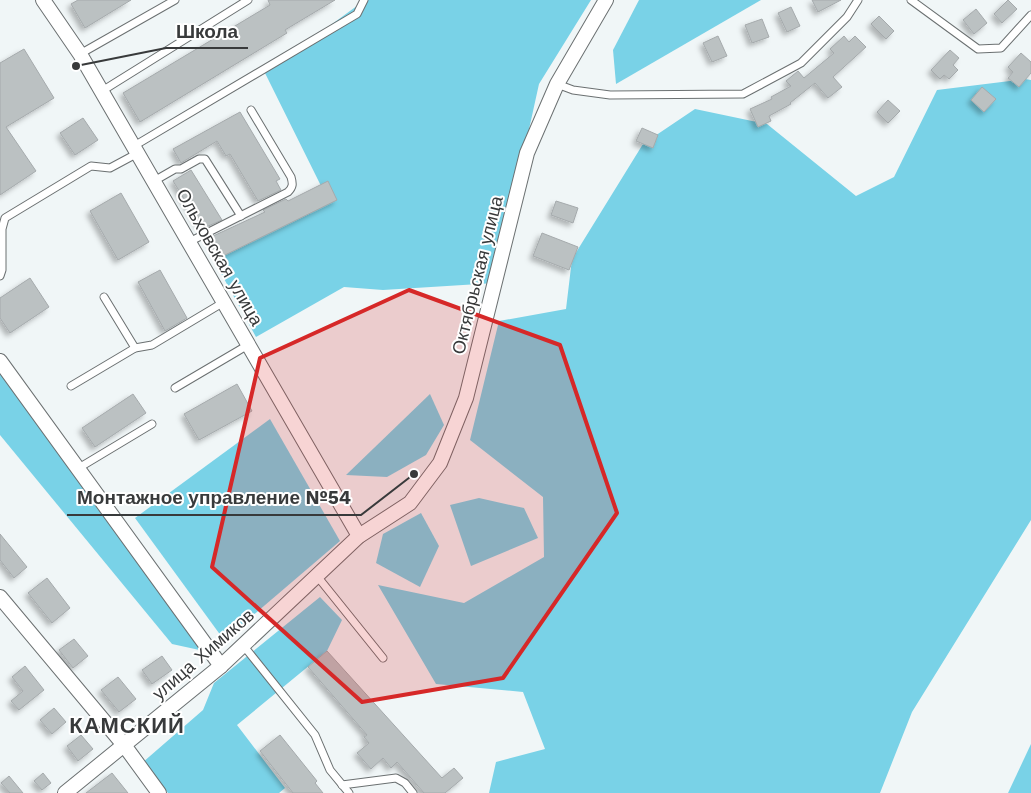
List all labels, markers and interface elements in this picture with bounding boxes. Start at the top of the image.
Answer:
callout: Школа [166,14,248,48]
text: Школа [176,20,238,43]
street label: Ольховская улица [172,185,268,330]
street label: Октябрьская улица [447,193,507,356]
callout: Монтажное управление №54 [67,481,361,515]
text: Монтажное управление №54 [77,486,351,509]
street label: улица Химиков [148,604,258,704]
district label: КАМСКИЙ [69,713,185,738]

